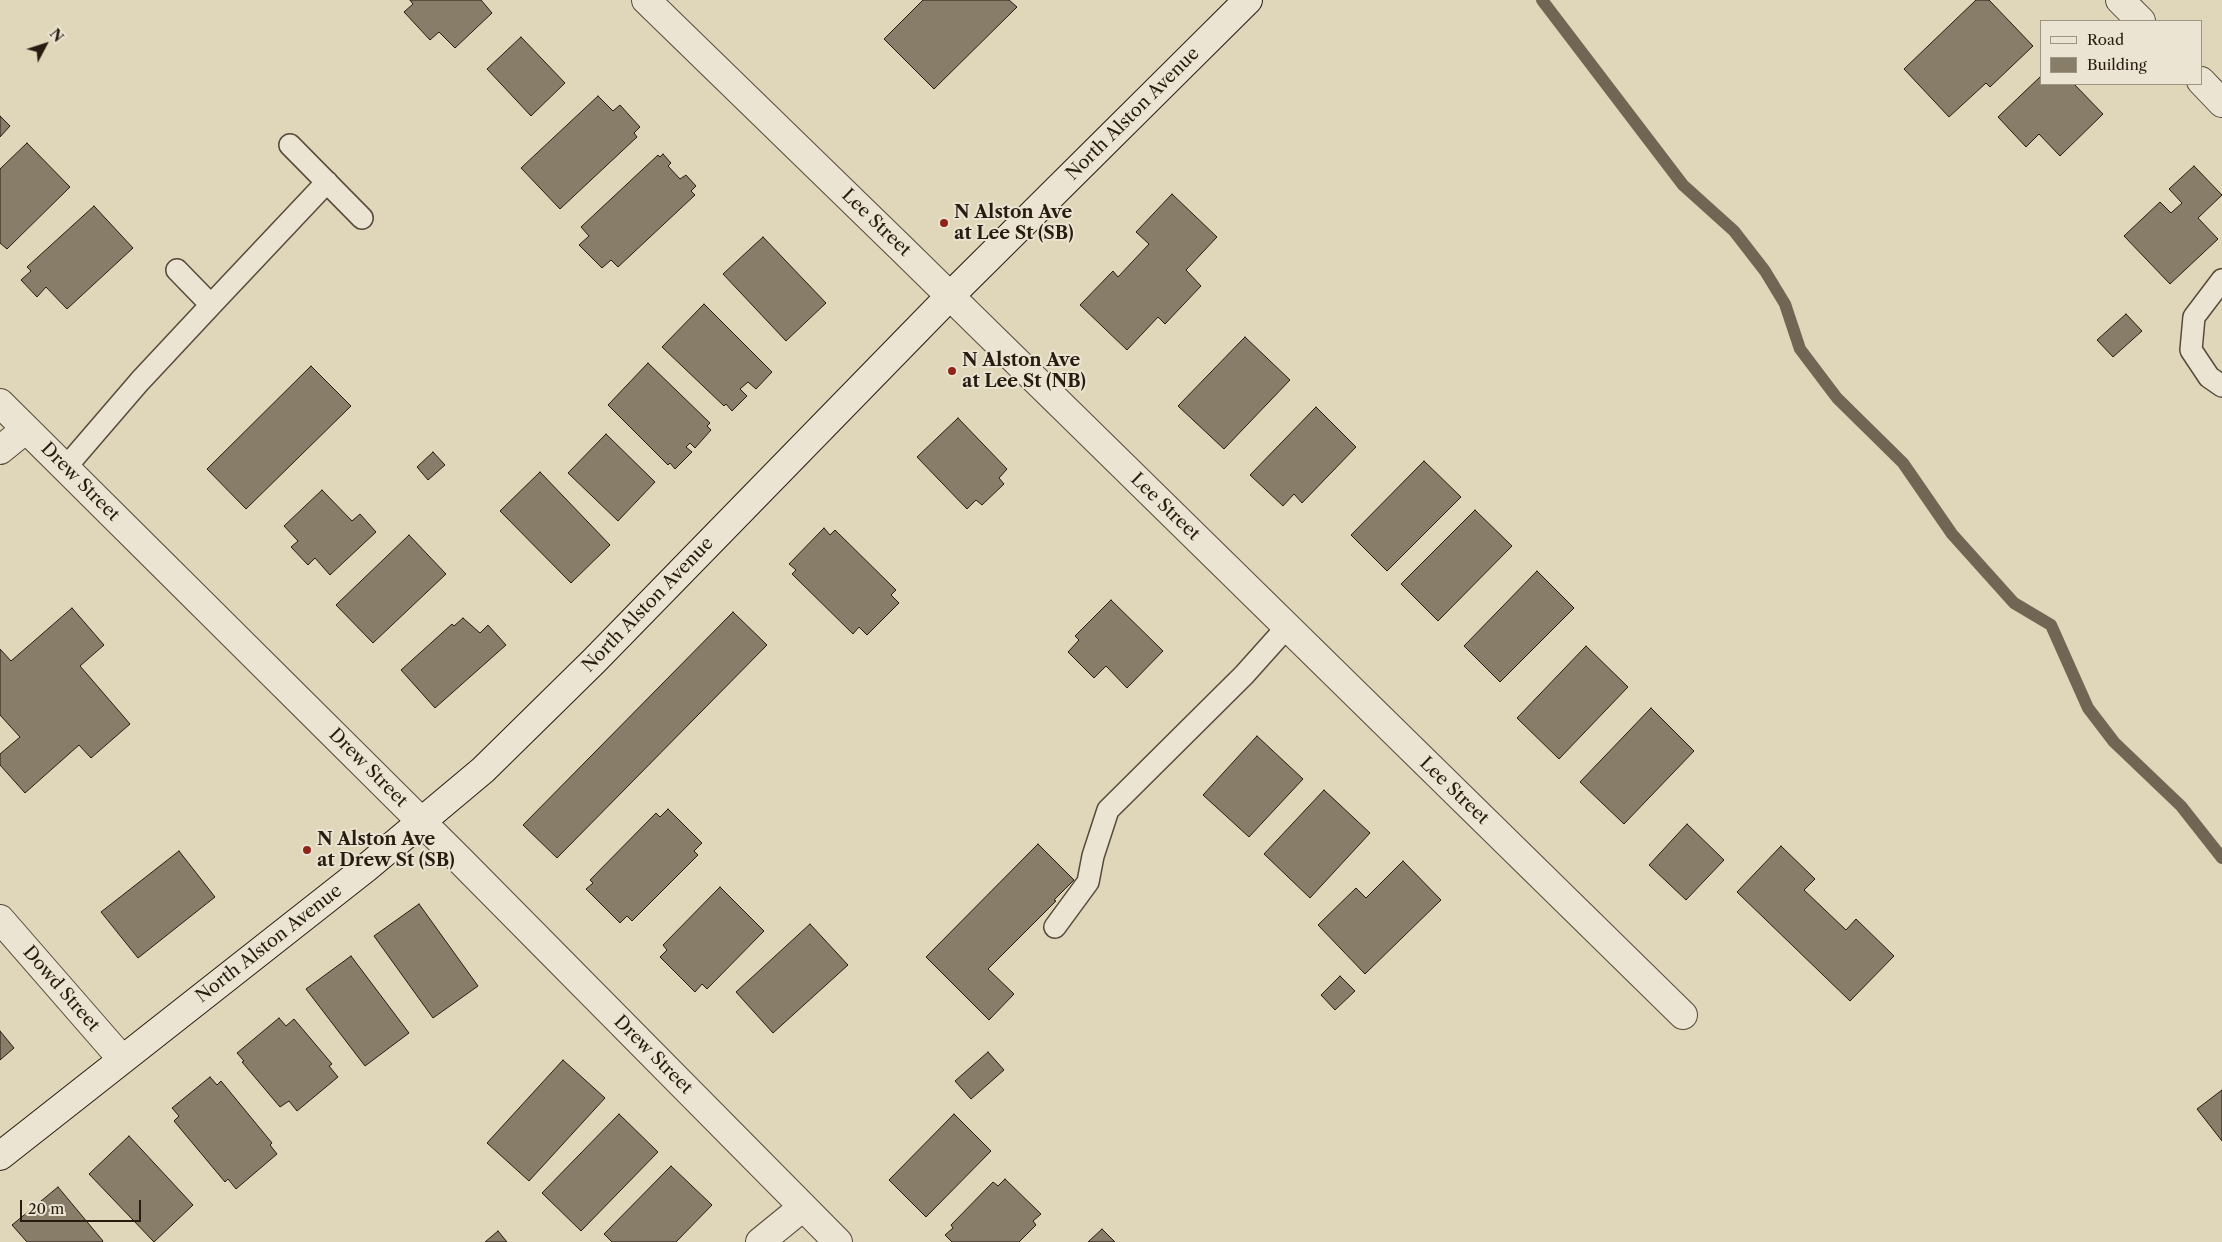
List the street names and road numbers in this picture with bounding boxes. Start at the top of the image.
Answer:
street label: North Alston Avenue [1062,43,1204,185]
street label: Lee Street [837,185,915,261]
street label: Drew Street [36,438,124,526]
street label: Lee Street [1126,469,1204,545]
street label: North Alston Avenue [578,533,718,677]
street label: Drew Street [324,724,412,812]
street label: Lee Street [1415,753,1493,829]
street label: North Alston Avenue [192,880,346,1008]
street label: Dowd Street [18,942,104,1036]
street label: Drew Street [609,1011,697,1099]

